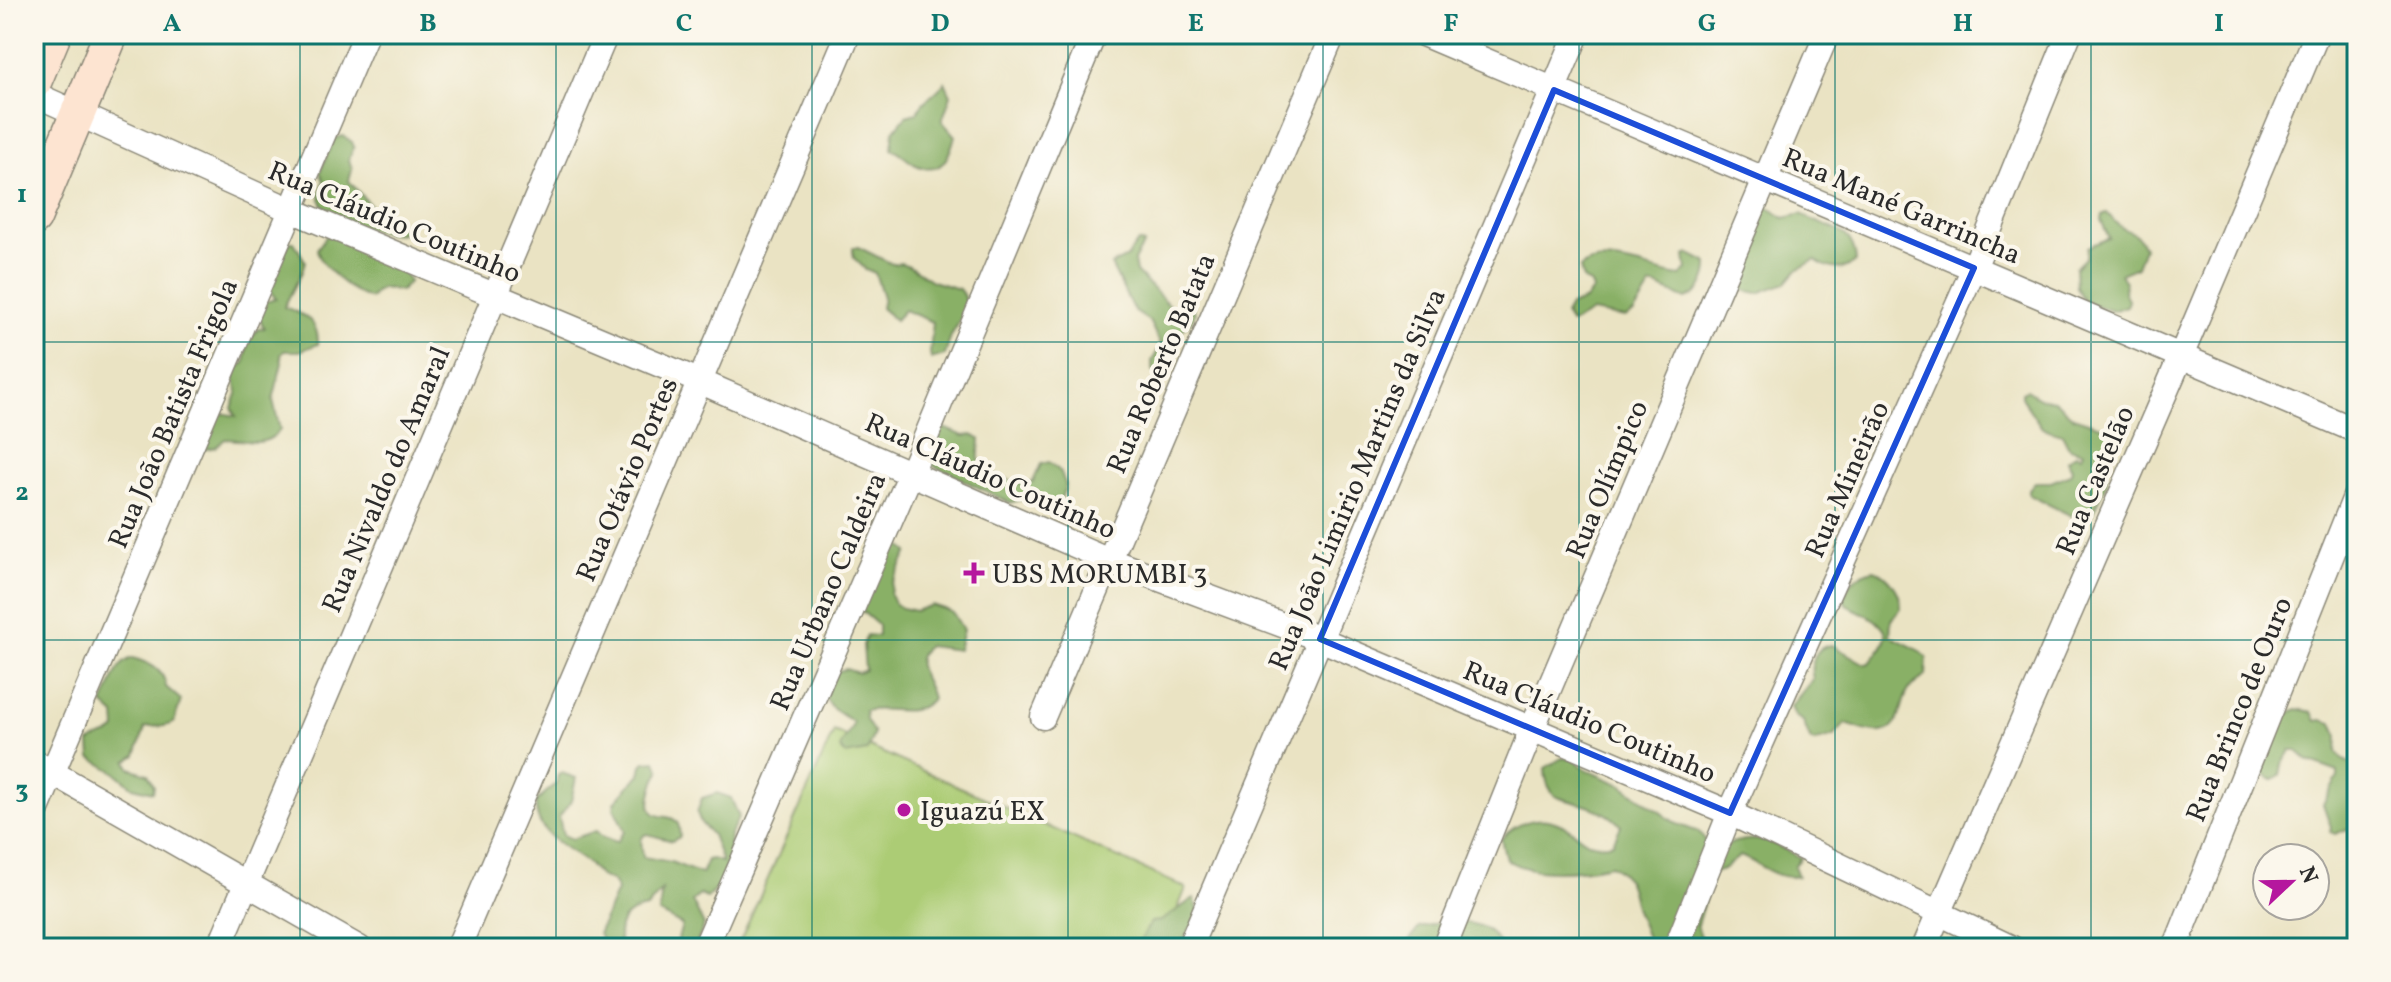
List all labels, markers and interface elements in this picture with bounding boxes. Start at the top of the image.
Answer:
text: A [163,6,182,42]
text: B [419,6,437,42]
text: C [676,6,692,42]
text: D [930,6,950,42]
text: E [1188,6,1204,42]
text: F [1443,6,1459,42]
text: G [1698,6,1716,42]
text: H [1953,6,1973,42]
text: I [2214,6,2224,42]
street label: Rua Mané Garrincha [1776,139,2026,275]
street label: Rua Cláudio Coutinho [262,152,526,294]
text: 1 [17,177,27,213]
street label: Rua Roberto Batata [1098,248,1226,480]
street label: Rua João Batista Frigola [100,273,249,555]
street label: Rua João Limirio Martins da Silva [1260,283,1457,677]
street label: Rua Nivaldo do Amaral [314,341,461,619]
street label: Rua Otávio Portes [568,372,689,588]
street label: Rua Olímpico [1557,395,1659,565]
street label: Rua Mineirão [1796,395,1900,565]
street label: Rua Castelão [2047,400,2145,562]
street label: Rua Cláudio Coutinho [858,404,1122,550]
street label: Rua Urbano Caldeira [761,467,897,717]
text: 2 [15,475,29,511]
place label: UBS MORUMBI 3 [992,556,1207,595]
marker: UBS MORUMBI 3 [963,562,985,584]
street label: Rua Brinco de Ouro [2177,592,2303,828]
street label: Rua Cláudio Coutinho [1457,652,1721,794]
text: 3 [15,773,29,809]
place label: Iguazú EX [920,793,1045,832]
marker: Iguazú EX [895,801,913,819]
north arrow [2251,842,2331,922]
text: N [2290,862,2325,889]

